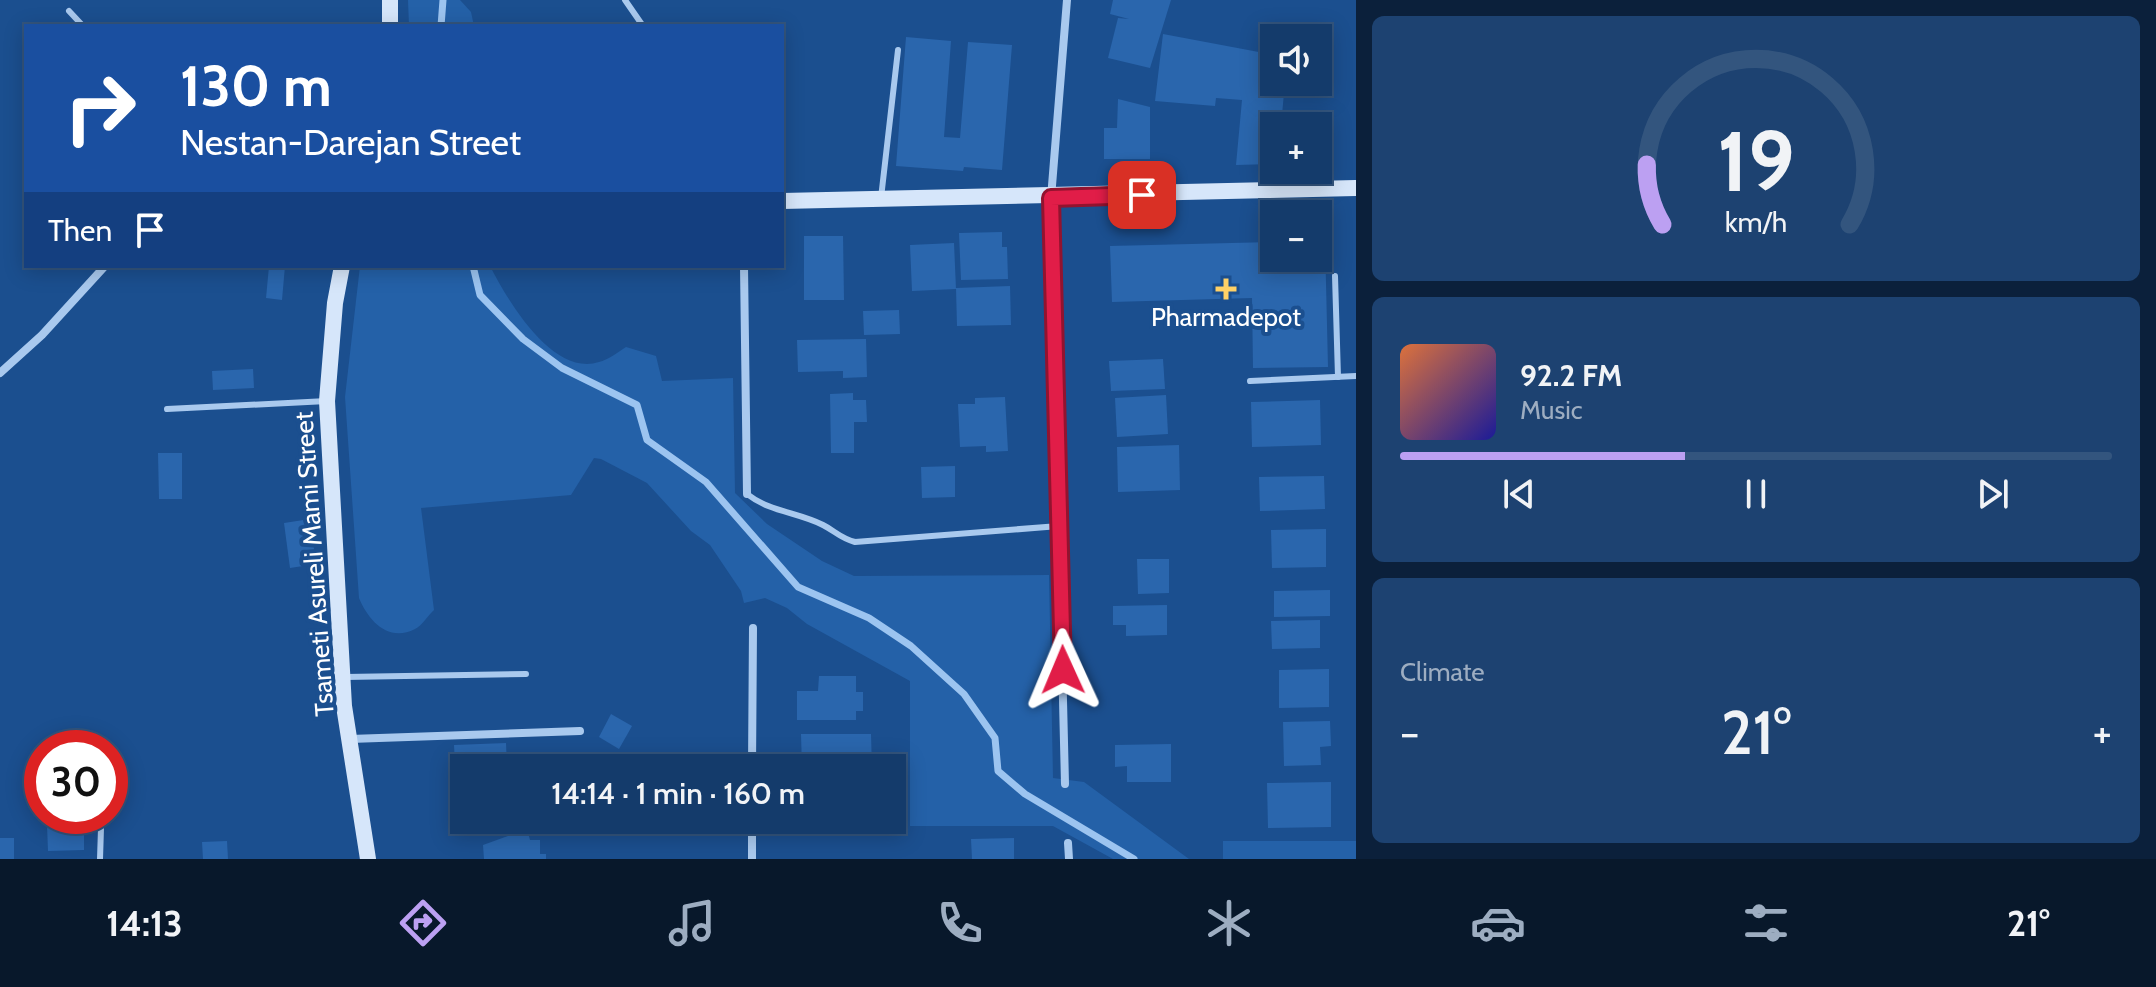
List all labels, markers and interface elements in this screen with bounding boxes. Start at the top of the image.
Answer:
map controls [1260,24,1332,272]
button: sound [1260,24,1332,96]
text: 130 m [180,52,332,120]
icon: right [48,56,152,160]
text: 19 [1717,110,1795,211]
button: + [1260,112,1332,184]
text: Nestan-Darejan Street [180,120,521,164]
pin [1108,161,1176,229]
icon: arrive [1120,173,1164,217]
button: − [1260,200,1332,272]
text: km/h [1725,204,1787,239]
icon: arrive [128,208,172,252]
text: Then [48,212,112,249]
marker: Pharmadepot [1217,280,1235,298]
place label: Pharmadepot [1151,301,1301,333]
text: 92.2 FM [1520,357,1622,394]
text: Music [1520,394,1583,426]
street label: Tsameti Asureli Mami Street [287,410,341,717]
icon: previous [1497,472,1541,516]
icon: pause [1734,472,1778,516]
icon: next [1971,472,2015,516]
position arrow [1021,628,1105,712]
text: Climate [1400,656,1485,688]
text: 21° [1721,696,1791,769]
text: − [1400,706,1419,759]
text: + [2093,706,2112,759]
speed limit sign: 30 [24,730,128,834]
text: 14:14 · 1 min · 160 m [551,775,805,812]
icon: directions [395,895,451,951]
icon: music [664,895,720,951]
icon: phone [932,895,988,951]
icon: climate [1201,895,1257,951]
icon: car [1470,895,1526,951]
icon: filters [1738,895,1794,951]
text: 14:13 [106,901,183,945]
text: 21° [2007,901,2050,945]

